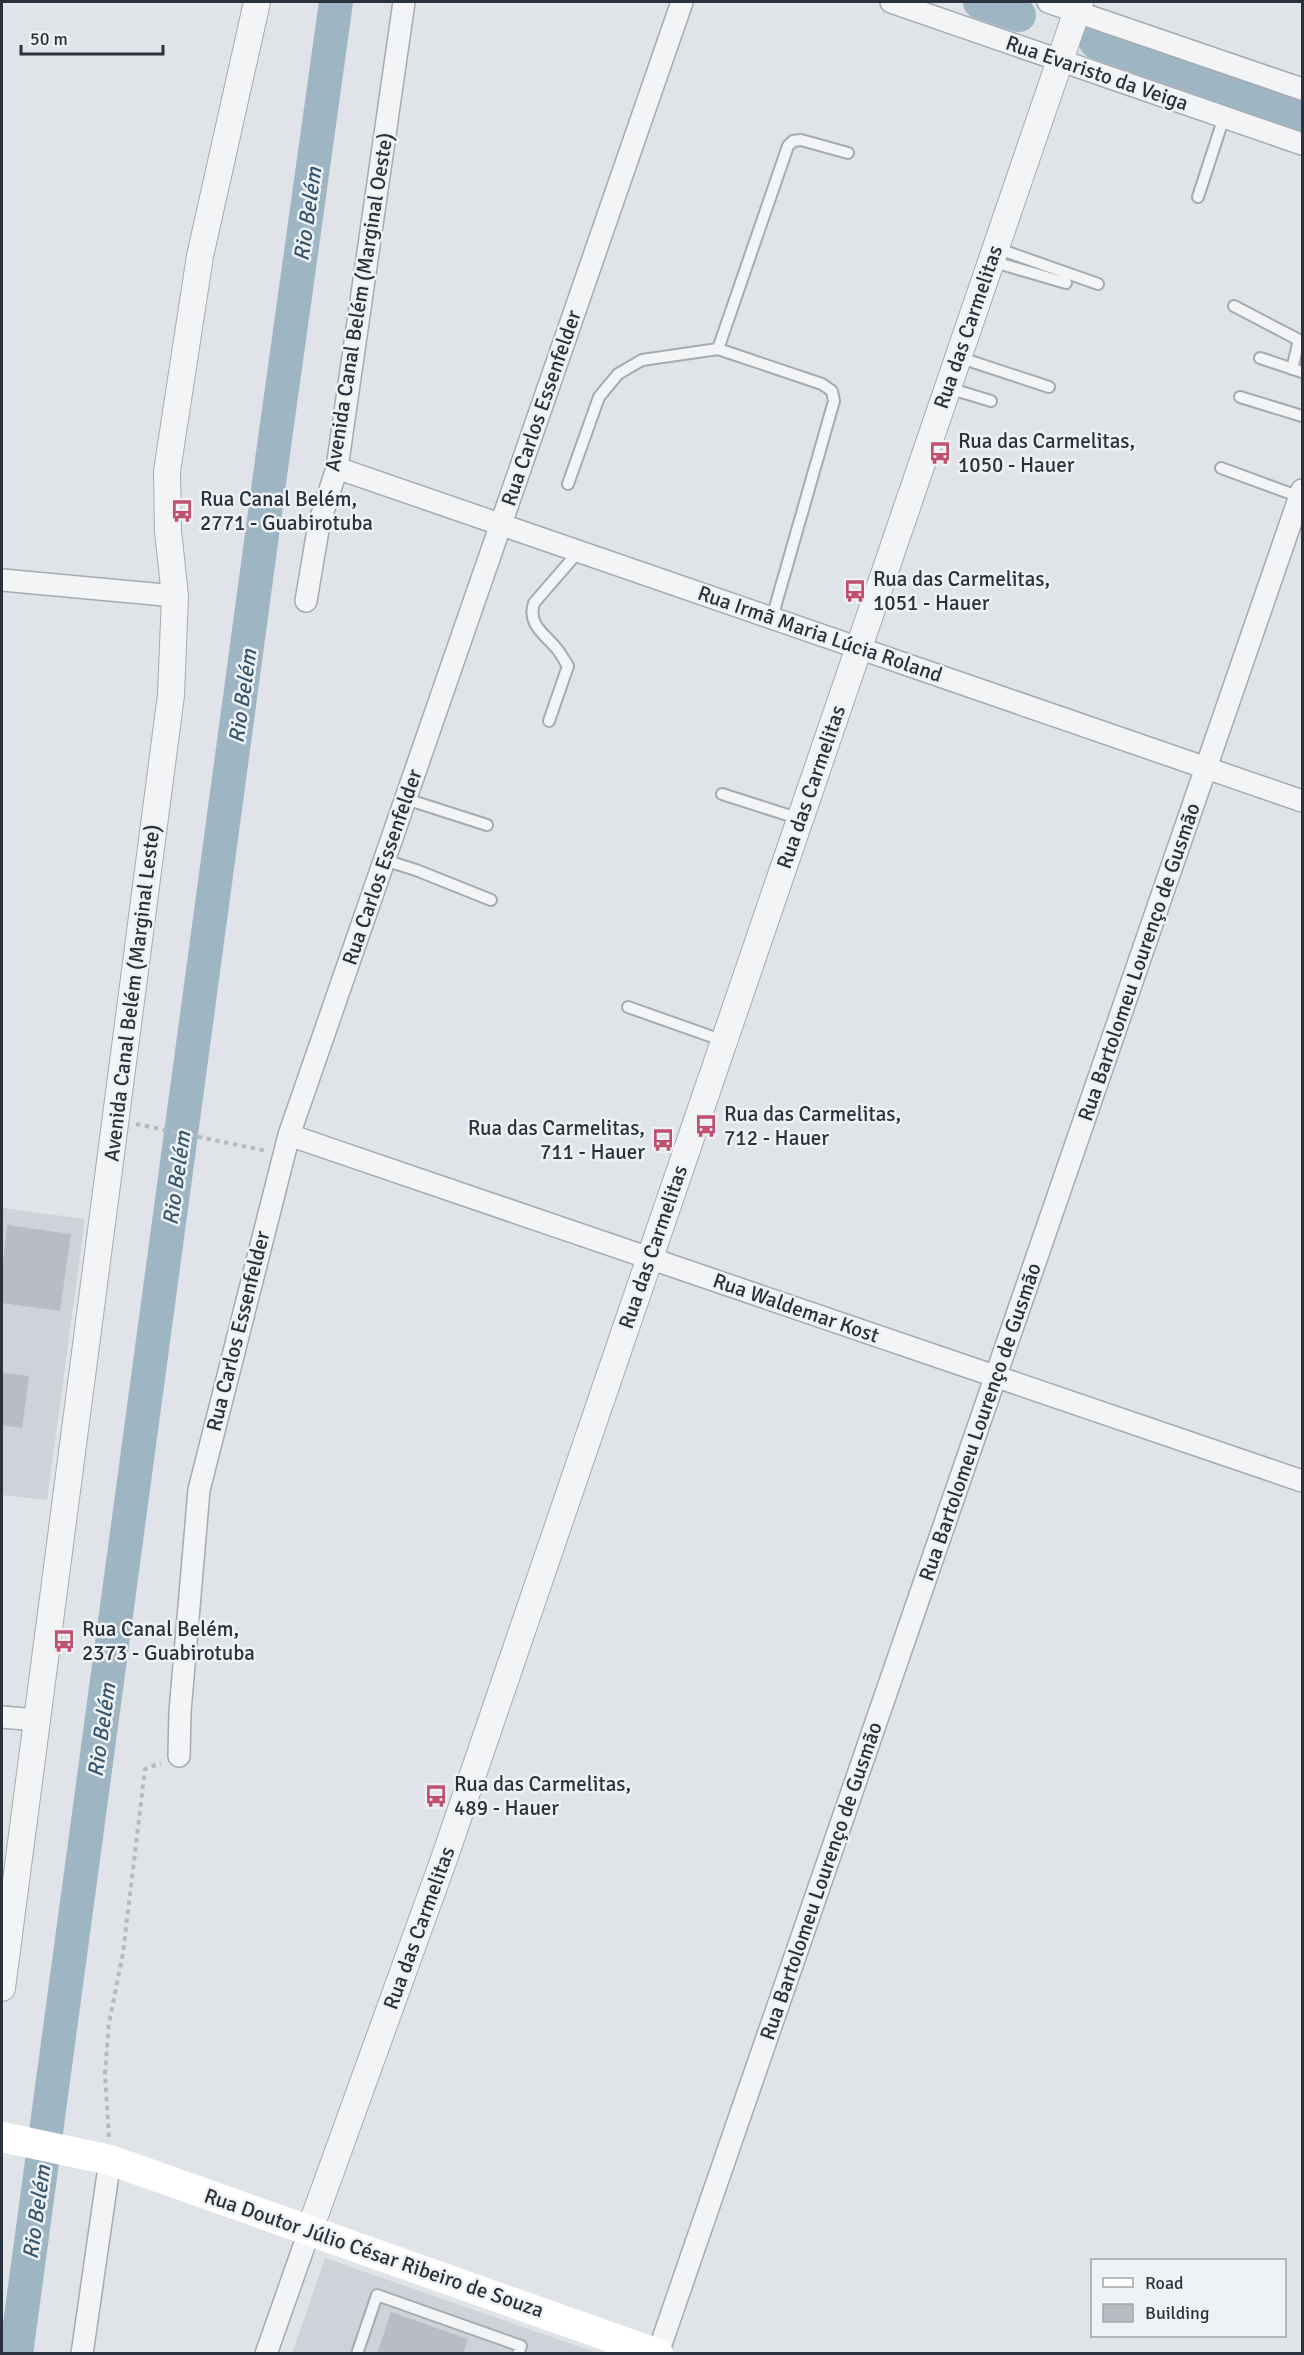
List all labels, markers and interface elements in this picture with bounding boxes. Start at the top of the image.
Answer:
scale bar [21,18,164,56]
text: 50 m [30,28,68,50]
street label: Rua Evaristo da Veiga [1002,30,1192,116]
street label: Avenida Canal Belém (Marginal Oeste) [319,131,399,473]
water label: Rio Belém [288,164,328,263]
street label: Rua das Carmelitas [928,242,1008,412]
street label: Rua Carlos Essenfelder [495,306,587,509]
place label: Rua das Carmelitas, 1050 - Hauer [958,428,1135,478]
bus stop icon: Rua das Carmelitas, 1050 - Hauer [927,440,953,466]
place label: Rua Canal Belém, 2771 - Guabirotuba [200,486,373,536]
bus stop icon: Rua Canal Belém, 2771 - Guabirotuba [169,498,195,524]
place label: Rua das Carmelitas, 1051 - Hauer [873,566,1050,616]
bus stop icon: Rua das Carmelitas, 1051 - Hauer [842,578,868,604]
street label: Rua Irmã Maria Lúcia Roland [694,580,946,688]
water label: Rio Belém [223,646,263,745]
street label: Rua das Carmelitas [771,702,851,872]
street label: Rua Carlos Essenfelder [336,765,428,968]
street label: Rua Bartolomeu Lourenço de Gusmão [1072,799,1206,1125]
street label: Avenida Canal Belém (Marginal Leste) [98,823,166,1163]
place label: Rua das Carmelitas, 712 - Hauer [724,1101,901,1151]
bus stop icon: Rua das Carmelitas, 712 - Hauer [693,1113,719,1139]
place label: Rua das Carmelitas, 711 - Hauer [468,1115,645,1165]
bus stop icon: Rua das Carmelitas, 711 - Hauer [650,1127,676,1153]
water label: Rio Belém [157,1128,197,1227]
street label: Rua das Carmelitas [613,1162,693,1332]
street label: Rua Carlos Essenfelder [201,1228,276,1434]
street label: Rua Bartolomeu Lourenço de Gusmão [913,1259,1047,1585]
street label: Rua Waldemar Kost [710,1267,882,1349]
place label: Rua Canal Belém, 2373 - Guabirotuba [82,1616,255,1666]
bus stop icon: Rua Canal Belém, 2373 - Guabirotuba [51,1628,77,1654]
water label: Rio Belém [82,1680,122,1779]
street label: Rua Bartolomeu Lourenço de Gusmão [754,1718,888,2044]
place label: Rua das Carmelitas, 489 - Hauer [454,1771,631,1821]
bus stop icon: Rua das Carmelitas, 489 - Hauer [423,1783,449,1809]
street label: Rua das Carmelitas [377,1843,461,2013]
water label: Rio Belém [17,2162,57,2261]
street label: Rua Doutor Júlio César Ribeiro de Souza [201,2183,547,2323]
legend [1091,2259,1286,2337]
text: Road [1145,2272,1184,2294]
text: Building [1145,2302,1209,2324]

